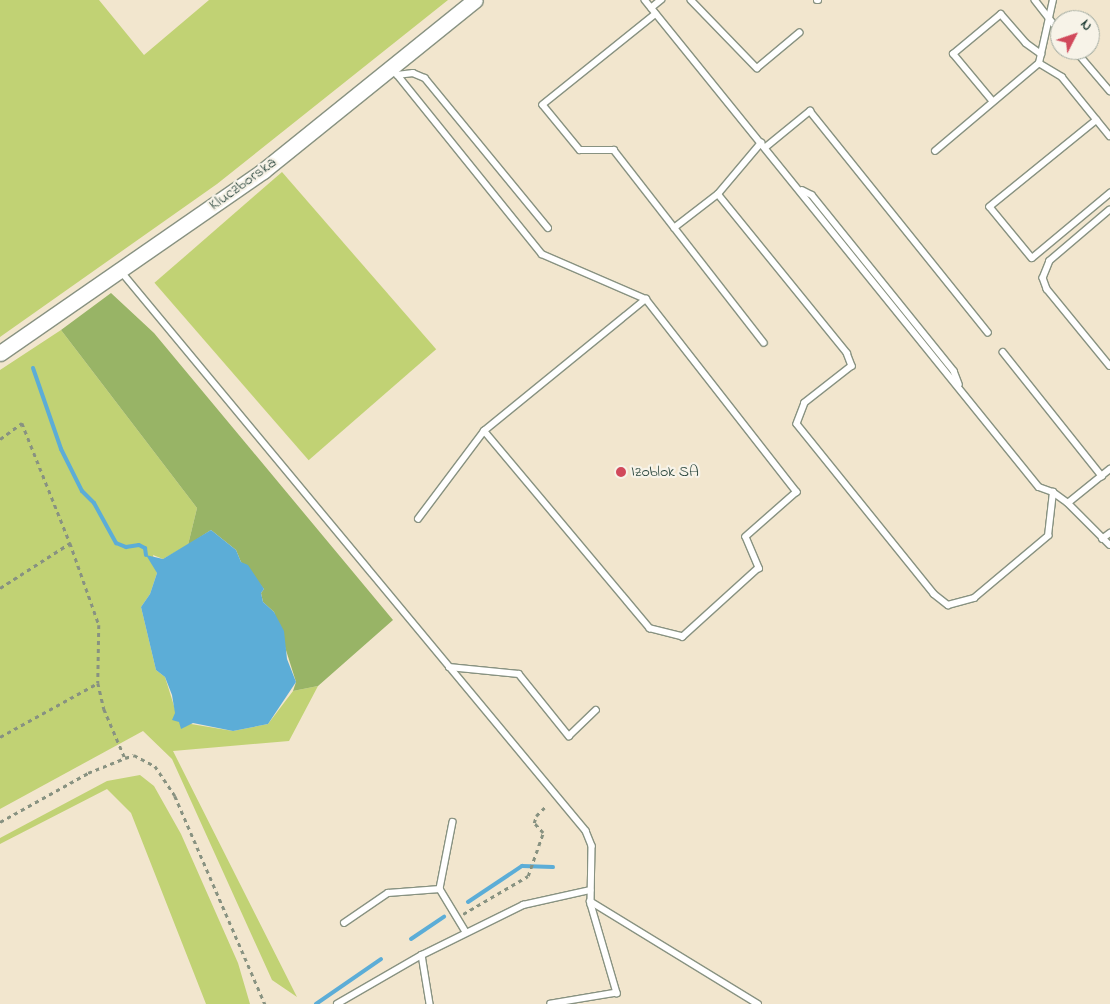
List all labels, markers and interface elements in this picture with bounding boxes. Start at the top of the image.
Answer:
north arrow [1050,10,1100,60]
text: N [1075,15,1097,36]
street label: Kluczborska [205,153,281,215]
place label: Izoblok SA [631,462,699,482]
marker: Izoblok SA [615,466,627,478]

